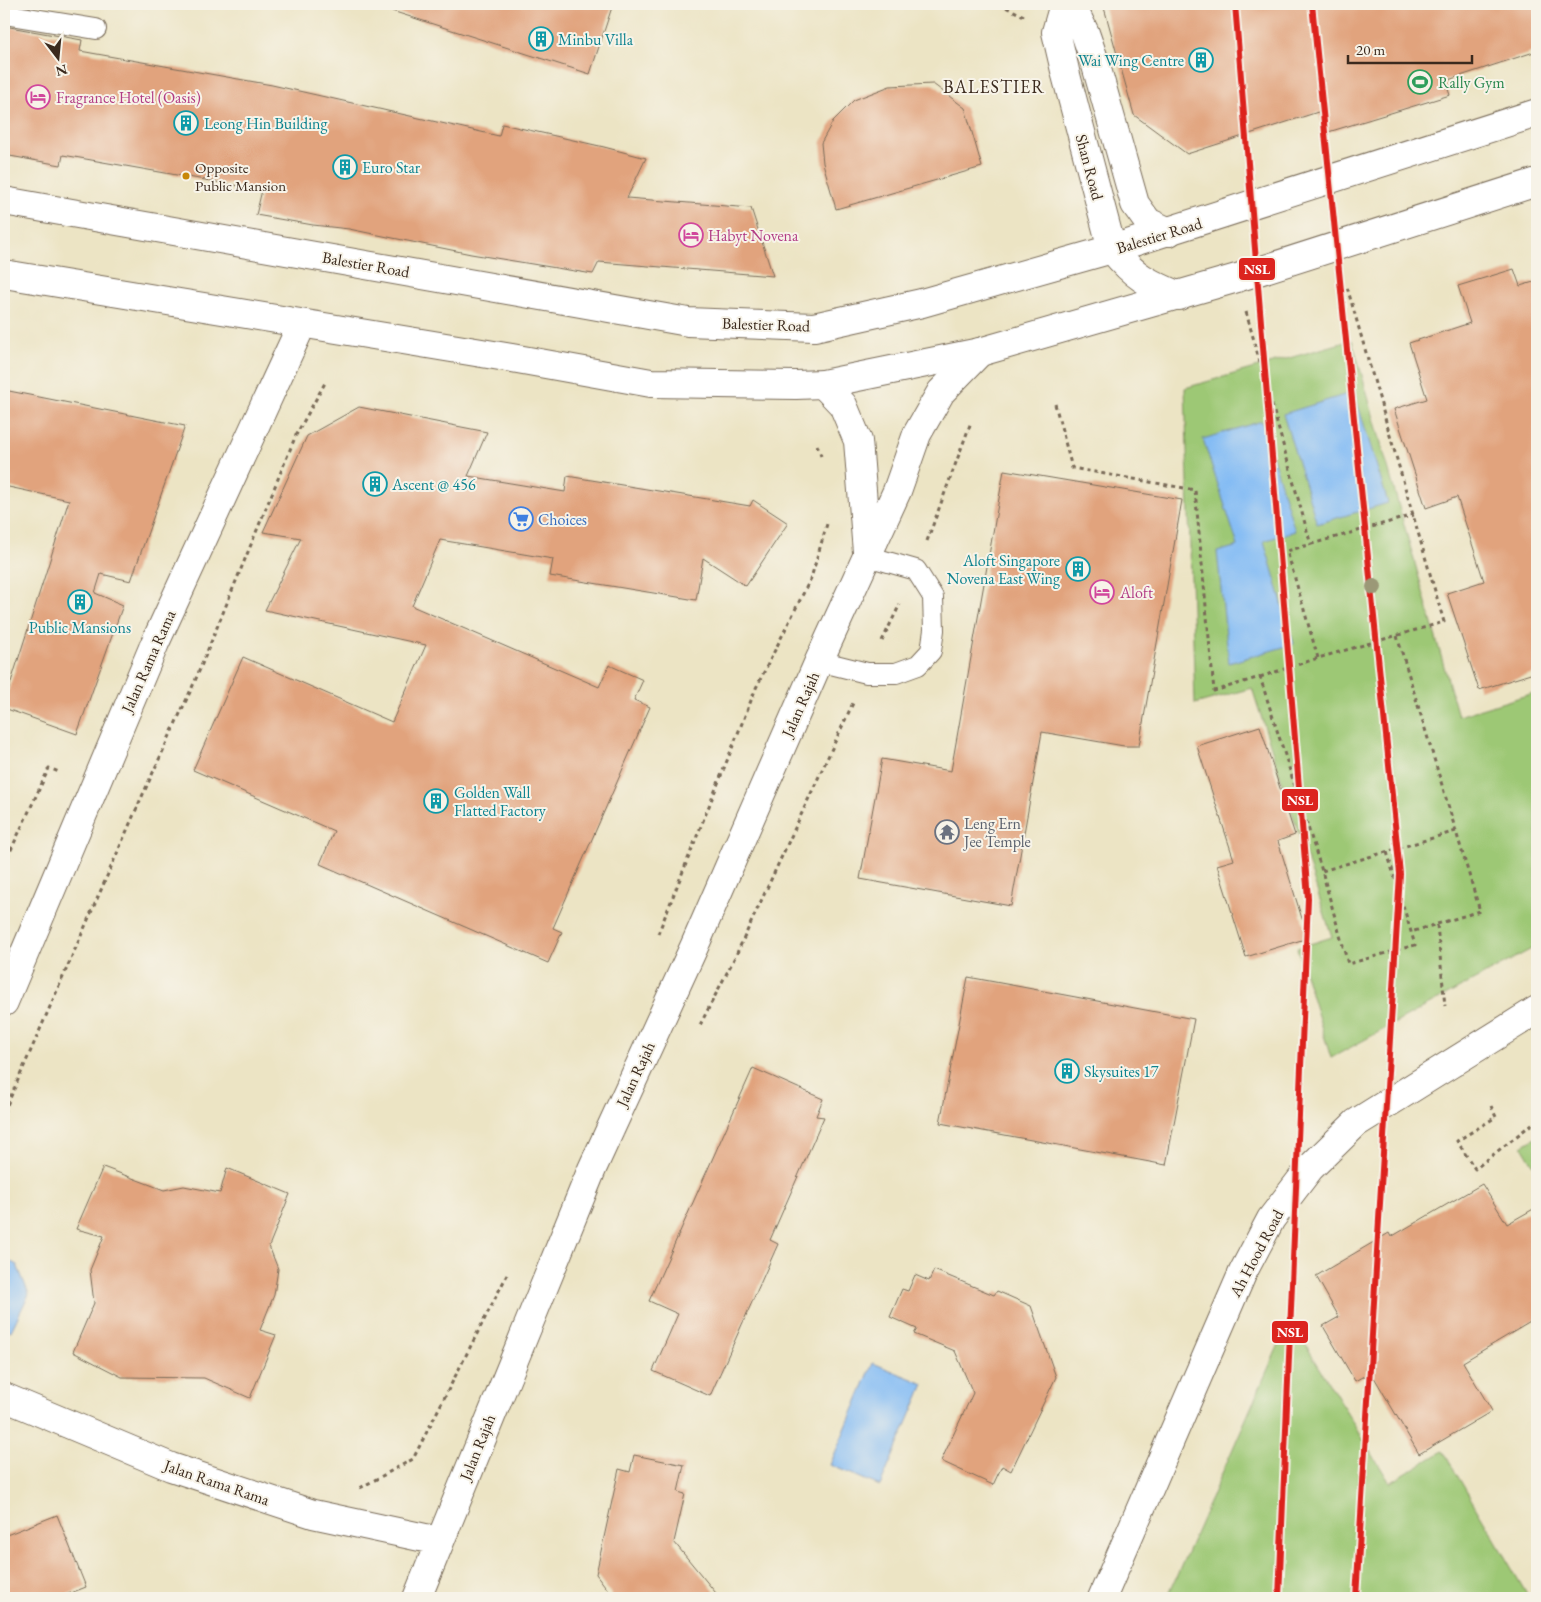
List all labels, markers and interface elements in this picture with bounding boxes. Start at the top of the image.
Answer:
building icon: Minbu Villa [528,26,554,52]
place label: Minbu Villa [558,29,634,50]
north arrow [32,32,82,82]
scale bar [1348,32,1472,64]
text: 20 m [1356,40,1385,59]
building icon: Wai Wing Centre [1188,47,1214,73]
place label: Wai Wing Centre [1078,50,1184,71]
text: N [53,60,70,81]
sports icon: Rally Gym [1407,69,1433,95]
place label: Rally Gym [1438,72,1505,93]
district label: BALESTIER [943,75,1045,98]
hotel icon: Fragrance Hotel (Oasis) [25,84,51,110]
place label: Fragrance Hotel (Oasis) [56,87,201,108]
building icon: Leong Hin Building [173,110,199,136]
place label: Leong Hin Building [204,113,329,134]
street label: Shan Road [1071,132,1109,203]
building icon: Euro Star [332,154,358,180]
place label: Euro Star [362,157,421,178]
place label: Opposite Public Mansion [195,158,286,195]
marker: Opposite Public Mansion [181,171,191,181]
street label: Balestier Road [1114,212,1205,258]
hotel icon: Habyt Novena [678,222,704,248]
place label: Habyt Novena [708,225,799,246]
street label: Balestier Road [321,246,412,283]
line badge: NSL [1238,257,1276,281]
text: NSL [1244,260,1271,278]
street label: Balestier Road [722,312,811,337]
building icon: Ascent @ 456 [362,471,388,497]
place label: Ascent @ 456 [391,474,476,495]
supermarket icon: Choices [508,506,534,532]
place label: Choices [538,509,587,530]
place label: Aloft Singapore Novena East Wing [947,550,1061,589]
building icon: Aloft Singapore Novena East Wing [1065,556,1091,582]
hotel icon: Aloft [1089,579,1115,605]
place label: Aloft [1119,582,1153,603]
building icon: Public Mansions [67,589,93,615]
street label: Jalan Rama Rama [116,606,181,718]
place label: Public Mansions [29,617,131,638]
street label: Jalan Rajah [776,668,824,742]
place label: Golden Wall Flatted Factory [454,782,547,821]
building icon: Golden Wall Flatted Factory [423,788,449,814]
line badge: NSL [1281,788,1319,812]
text: NSL [1287,791,1314,809]
place label: Leng Ern Jee Temple [962,813,1031,852]
temple icon: Leng Ern Jee Temple [934,819,960,845]
street label: Jalan Rajah [610,1038,660,1112]
building icon: Skysuites 17 [1054,1058,1080,1084]
place label: Skysuites 17 [1084,1061,1159,1082]
street label: Ah Hood Road [1224,1205,1289,1301]
line badge: NSL [1271,1320,1309,1344]
text: NSL [1277,1323,1304,1341]
street label: Jalan Rajah [454,1411,500,1485]
street label: Jalan Rama Rama [159,1454,273,1511]

